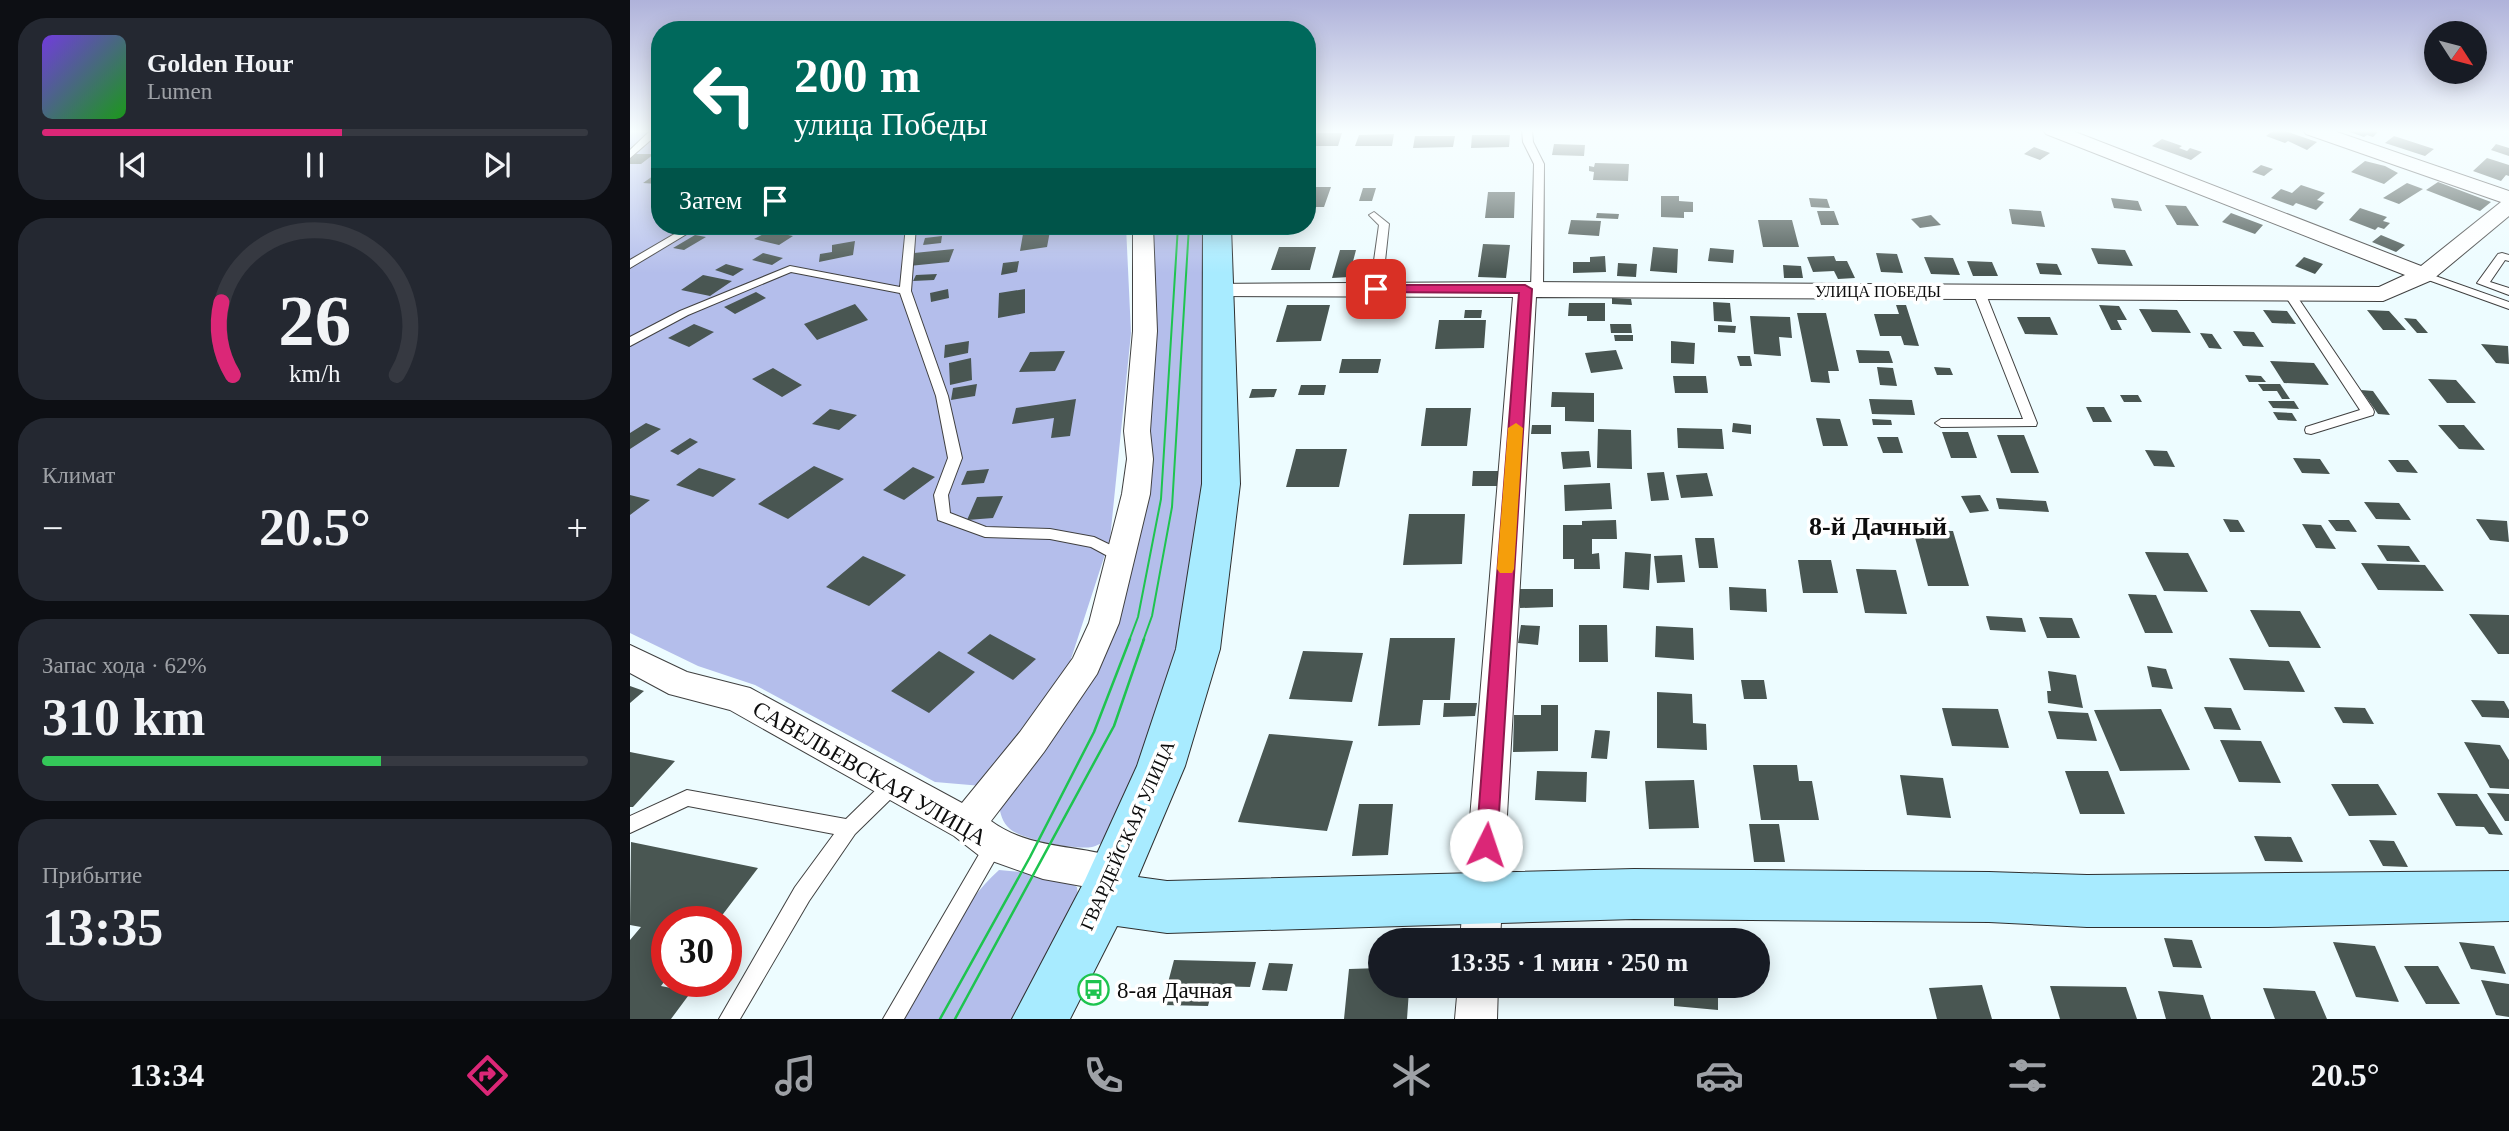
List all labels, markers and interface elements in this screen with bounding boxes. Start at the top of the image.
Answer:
north arrow [2424,21,2487,84]
map controls [2424,21,2487,84]
text: 200 m [794,48,921,103]
text: Golden Hour [147,49,294,78]
icon: left [679,49,770,140]
text: Lumen [147,79,212,104]
text: улица Победы [794,106,988,142]
icon: previous [114,146,152,184]
icon: pause [296,146,334,184]
icon: next [478,146,516,184]
icon: arrive [756,182,794,220]
text: Затем [679,186,742,215]
pin [1346,259,1406,319]
icon: arrive [1357,270,1395,308]
text: 26 [279,281,351,362]
street label: УЛИЦА ПОБЕДЫ [1815,283,1941,301]
text: km/h [289,360,341,387]
text: Климат [42,463,115,488]
text: 20.5° [259,499,371,556]
text: − [42,507,63,549]
text: + [567,507,588,549]
district label: 8-й Дачный [1809,512,1947,541]
text: Запас хода · 62% [42,653,207,678]
text: 310 km [42,689,205,746]
street label: САВЕЛЬЕВСКАЯ УЛИЦА [748,696,991,851]
street label: ГВАРДЕЙСКАЯ УЛИЦА [1076,737,1179,933]
position arrow [1449,808,1523,882]
text: Прибытие [42,863,142,888]
text: 13:35 [42,899,163,956]
speed limit sign: 30 [651,906,742,997]
text: 13:35 · 1 мин · 250 m [1450,948,1688,977]
bus stop icon: 8-ая Дачная [1077,973,1111,1007]
place label: 8-ая Дачная [1117,978,1233,1003]
icon: directions [463,1051,512,1100]
icon: music [771,1051,820,1100]
icon: phone [1079,1051,1128,1100]
icon: climate [1387,1051,1436,1100]
icon: car [1695,1051,1744,1100]
icon: filters [2003,1051,2052,1100]
text: 13:34 [129,1057,204,1093]
text: 20.5° [2311,1057,2379,1093]

